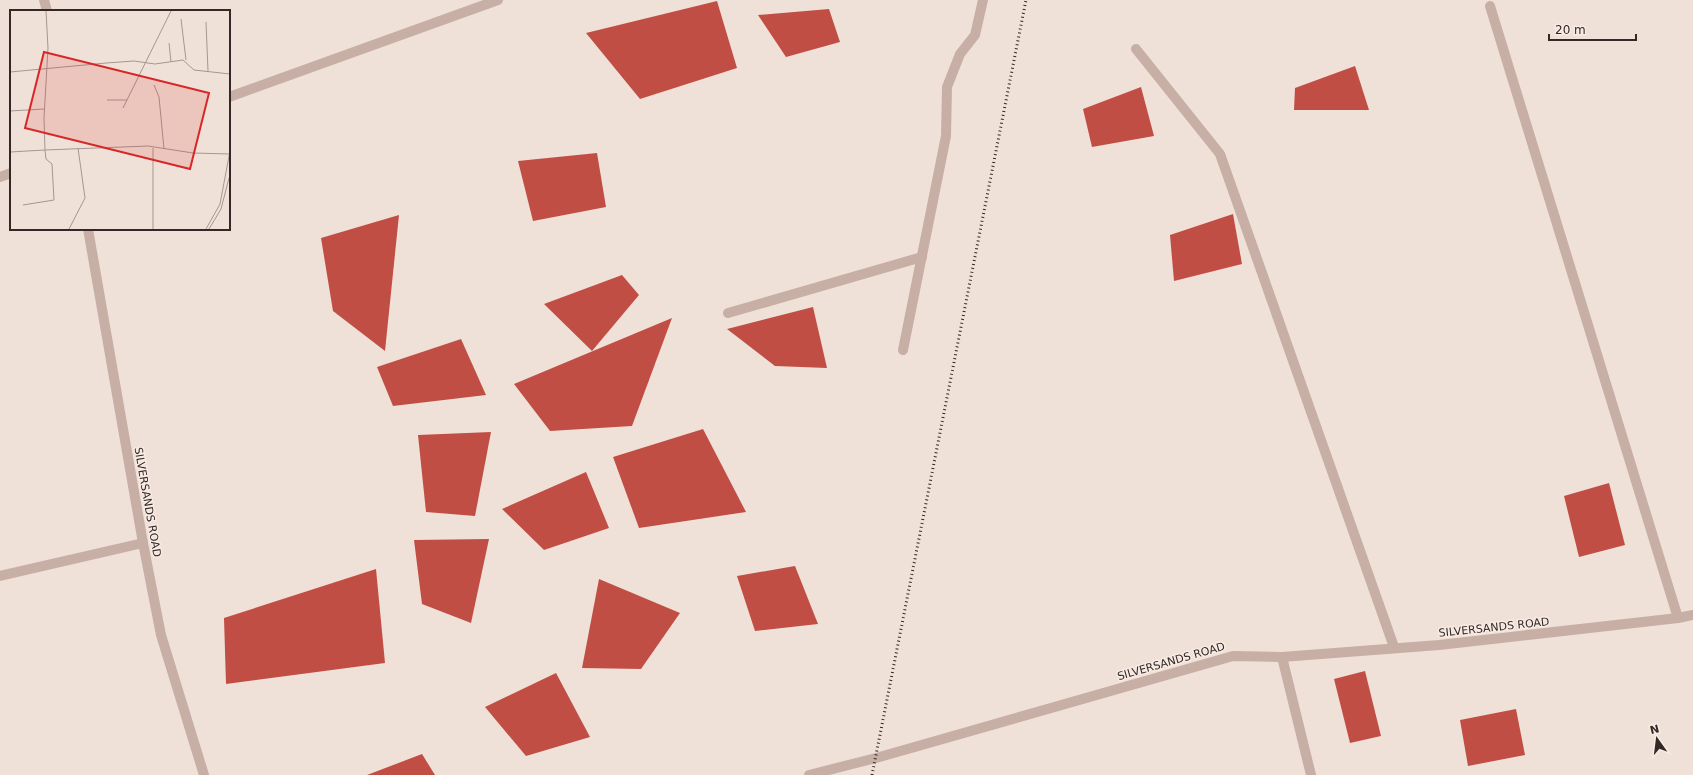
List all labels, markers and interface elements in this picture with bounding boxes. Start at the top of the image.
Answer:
inset map [10,10,230,230]
scale bar [1549,16,1636,42]
text: 20 m [1555,23,1586,37]
street label: SILVERSANDS ROAD [131,446,164,558]
street label: SILVERSANDS ROAD [1438,615,1550,640]
street label: SILVERSANDS ROAD [1116,640,1226,683]
north arrow [1637,719,1677,759]
text: N [1649,722,1661,737]

